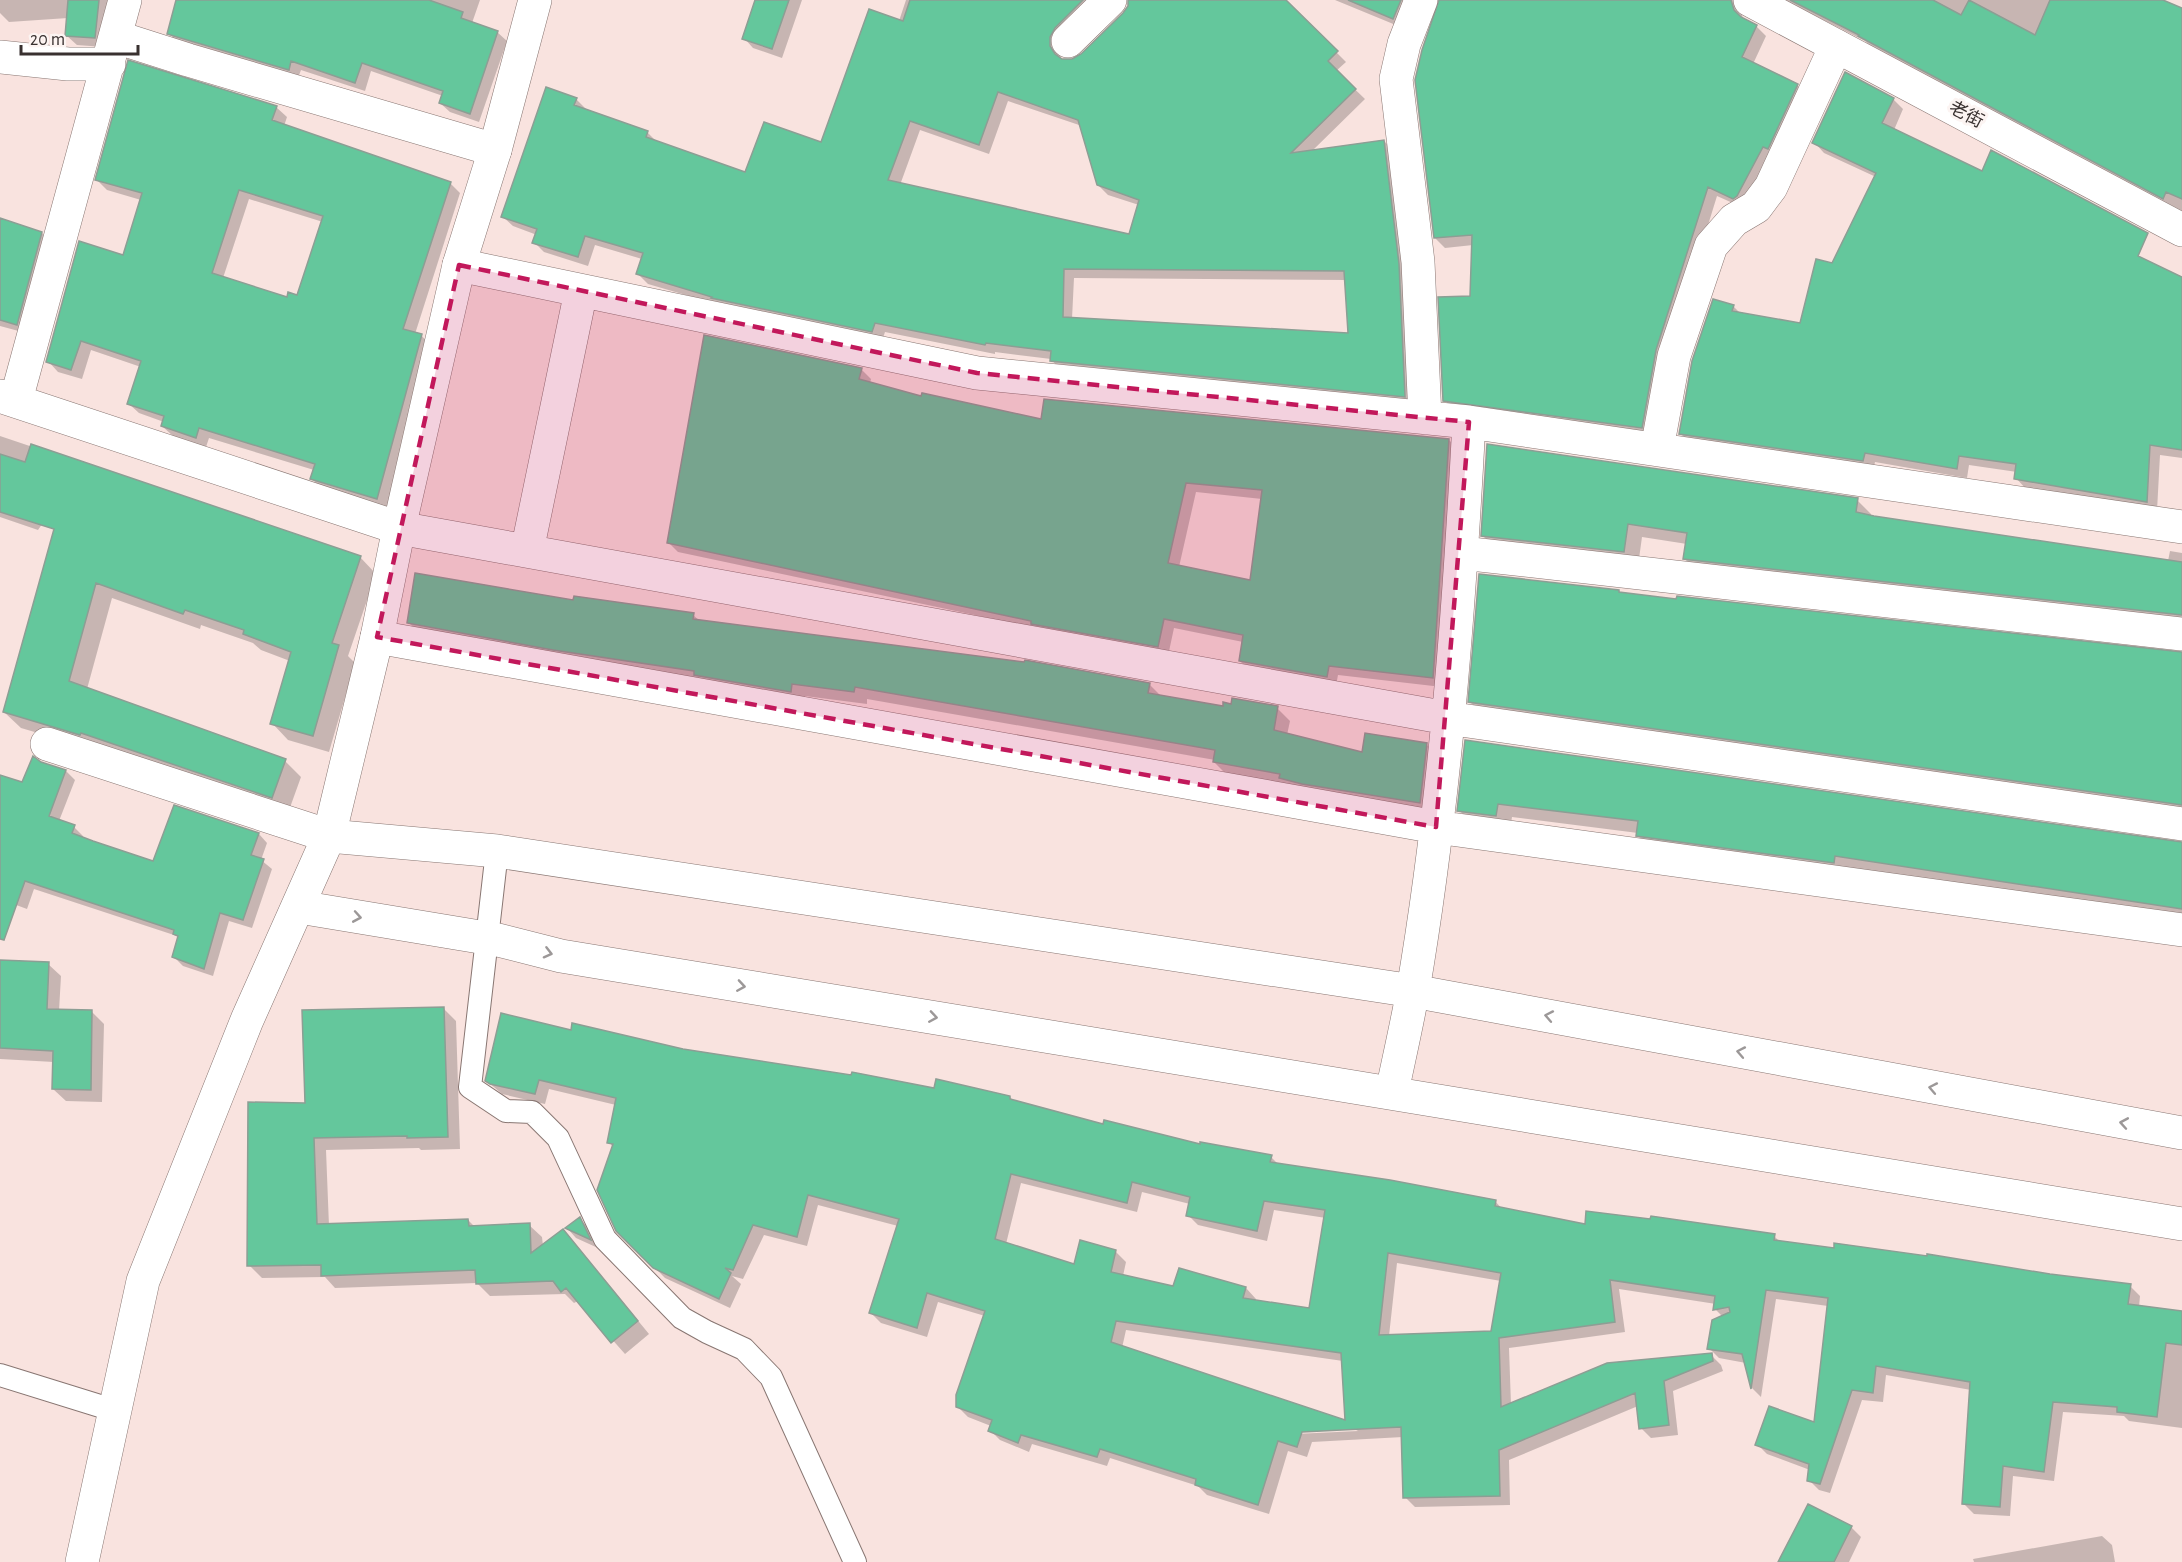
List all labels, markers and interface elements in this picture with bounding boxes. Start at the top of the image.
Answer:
scale bar [21,18,138,56]
text: 20 m [30,31,65,49]
street label: 老街 [1946,97,1987,131]
one-way arrow [352,910,362,922]
one-way arrow [543,945,553,958]
one-way arrow [736,979,745,991]
one-way arrow [928,1010,938,1023]
one-way arrow [1545,1010,1555,1023]
one-way arrow [1736,1046,1746,1059]
one-way arrow [1928,1082,1938,1095]
one-way arrow [2120,1118,2129,1130]

